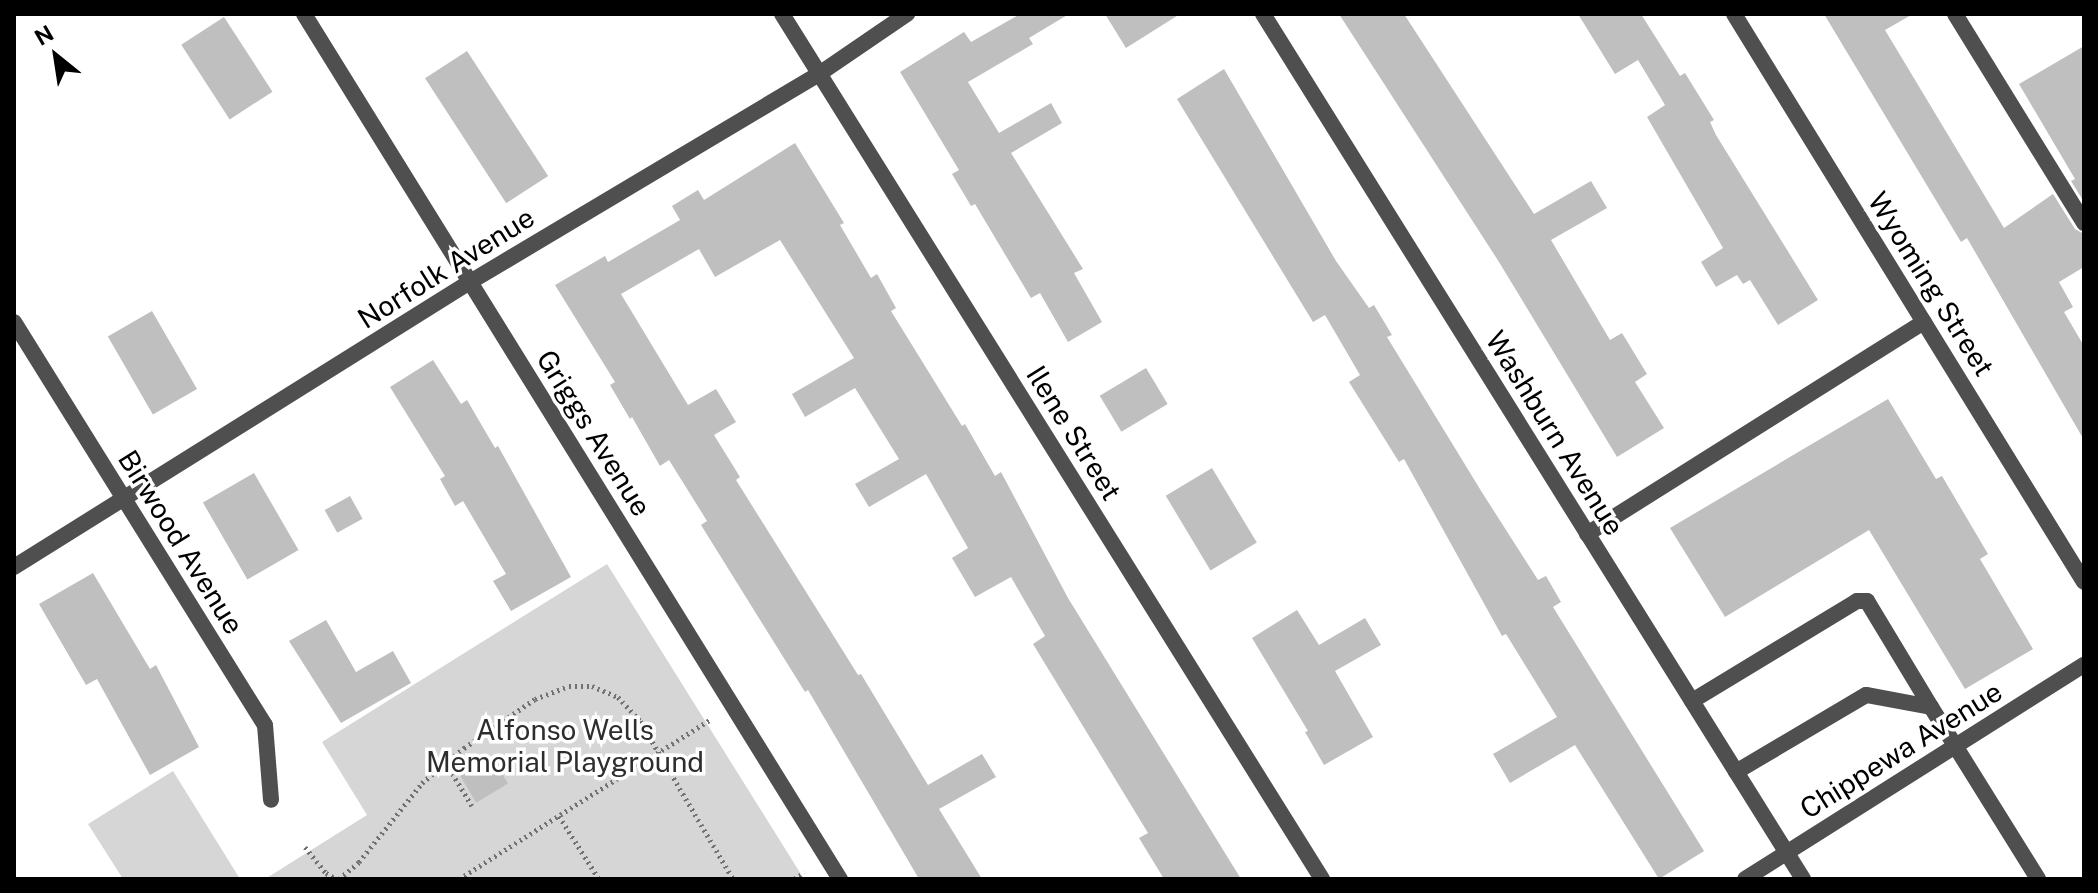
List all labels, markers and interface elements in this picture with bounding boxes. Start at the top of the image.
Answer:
north arrow [16,16,96,96]
text: N [30,20,58,51]
street label: Wyoming Street [1861,186,2001,382]
street label: Norfolk Avenue [352,200,540,336]
street label: Washburn Avenue [1479,325,1631,541]
street label: Griggs Avenue [530,344,658,522]
street label: Ilene Street [1019,360,1129,506]
street label: Birwood Avenue [111,444,251,640]
street label: Chippewa Avenue [1794,674,2008,826]
park label: Alfonso Wells Memorial Playground [426,713,704,779]

